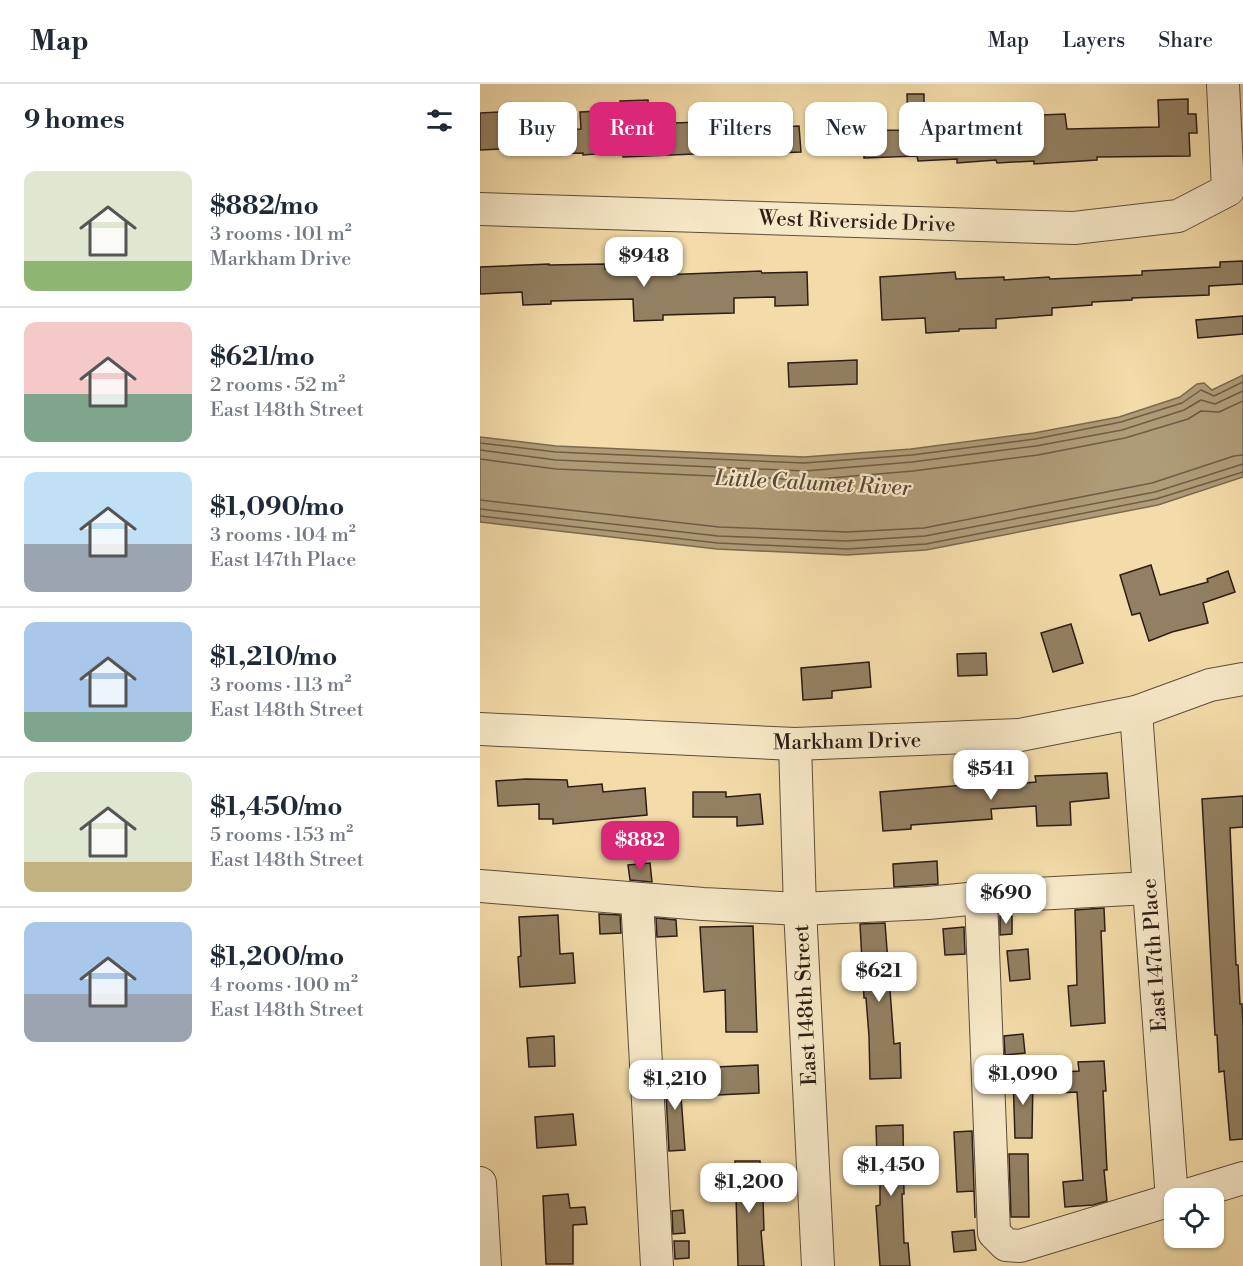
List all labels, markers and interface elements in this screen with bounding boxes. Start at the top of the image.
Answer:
text: Map [30,24,89,59]
text: Map [988,28,1029,54]
text: Layers [1062,28,1125,54]
text: Share [1158,28,1213,54]
chip: Buy [498,102,577,156]
chip: Rent [589,102,676,156]
chip: Filters [688,102,793,156]
chip: New [805,102,887,156]
chip: Apartment [899,102,1044,156]
text: 9 homes [24,104,125,136]
icon: filters [423,104,456,137]
text: $882/mo [210,190,319,222]
icon: home [72,195,144,267]
street label: West Riverside Drive [757,206,956,238]
text: 3 rooms · 101 m² [210,222,352,247]
pin: $948 [608,237,680,288]
text: $948 [619,244,669,269]
text: Markham Drive [210,247,351,272]
text: $621/mo [210,341,315,373]
icon: home [72,346,144,418]
text: 2 rooms · 52 m² [210,373,345,398]
text: East 148th Street [210,398,364,423]
water label: Little Calumet River [713,465,912,502]
text: $1,090/mo [210,491,344,523]
icon: home [72,496,144,568]
text: 3 rooms · 104 m² [210,523,356,548]
text: East 147th Place [210,548,356,573]
text: $1,210/mo [210,641,337,673]
icon: home [72,646,144,718]
text: 3 rooms · 113 m² [210,673,351,698]
text: East 148th Street [210,698,364,723]
street label: Markham Drive [773,728,921,756]
pin: $541 [955,750,1027,801]
text: $541 [967,757,1015,782]
text: $1,450/mo [210,791,343,823]
icon: home [72,796,144,868]
pin: $882 [604,821,676,872]
text: 5 rooms · 153 m² [210,823,353,848]
text: $882 [615,828,665,853]
text: East 148th Street [210,848,364,873]
pin: $690 [970,874,1042,925]
street label: East 147th Place [1137,877,1173,1032]
text: $690 [980,881,1032,906]
street label: East 148th Street [789,923,823,1086]
text: $1,200/mo [210,941,344,973]
icon: home [72,946,144,1018]
pin: $621 [843,952,915,1003]
text: $621 [856,959,902,984]
text: 4 rooms · 100 m² [210,973,358,998]
text: East 148th Street [210,998,364,1023]
pin: $1,090 [974,1055,1072,1106]
pin: $1,210 [626,1060,724,1111]
text: $1,090 [988,1062,1058,1087]
text: $1,210 [643,1067,707,1092]
pin: $1,450 [842,1146,940,1197]
text: $1,450 [857,1153,925,1178]
pin: $1,200 [700,1163,798,1214]
text: $1,200 [714,1170,784,1195]
map controls [1164,1188,1224,1248]
button: locate [1164,1188,1224,1248]

